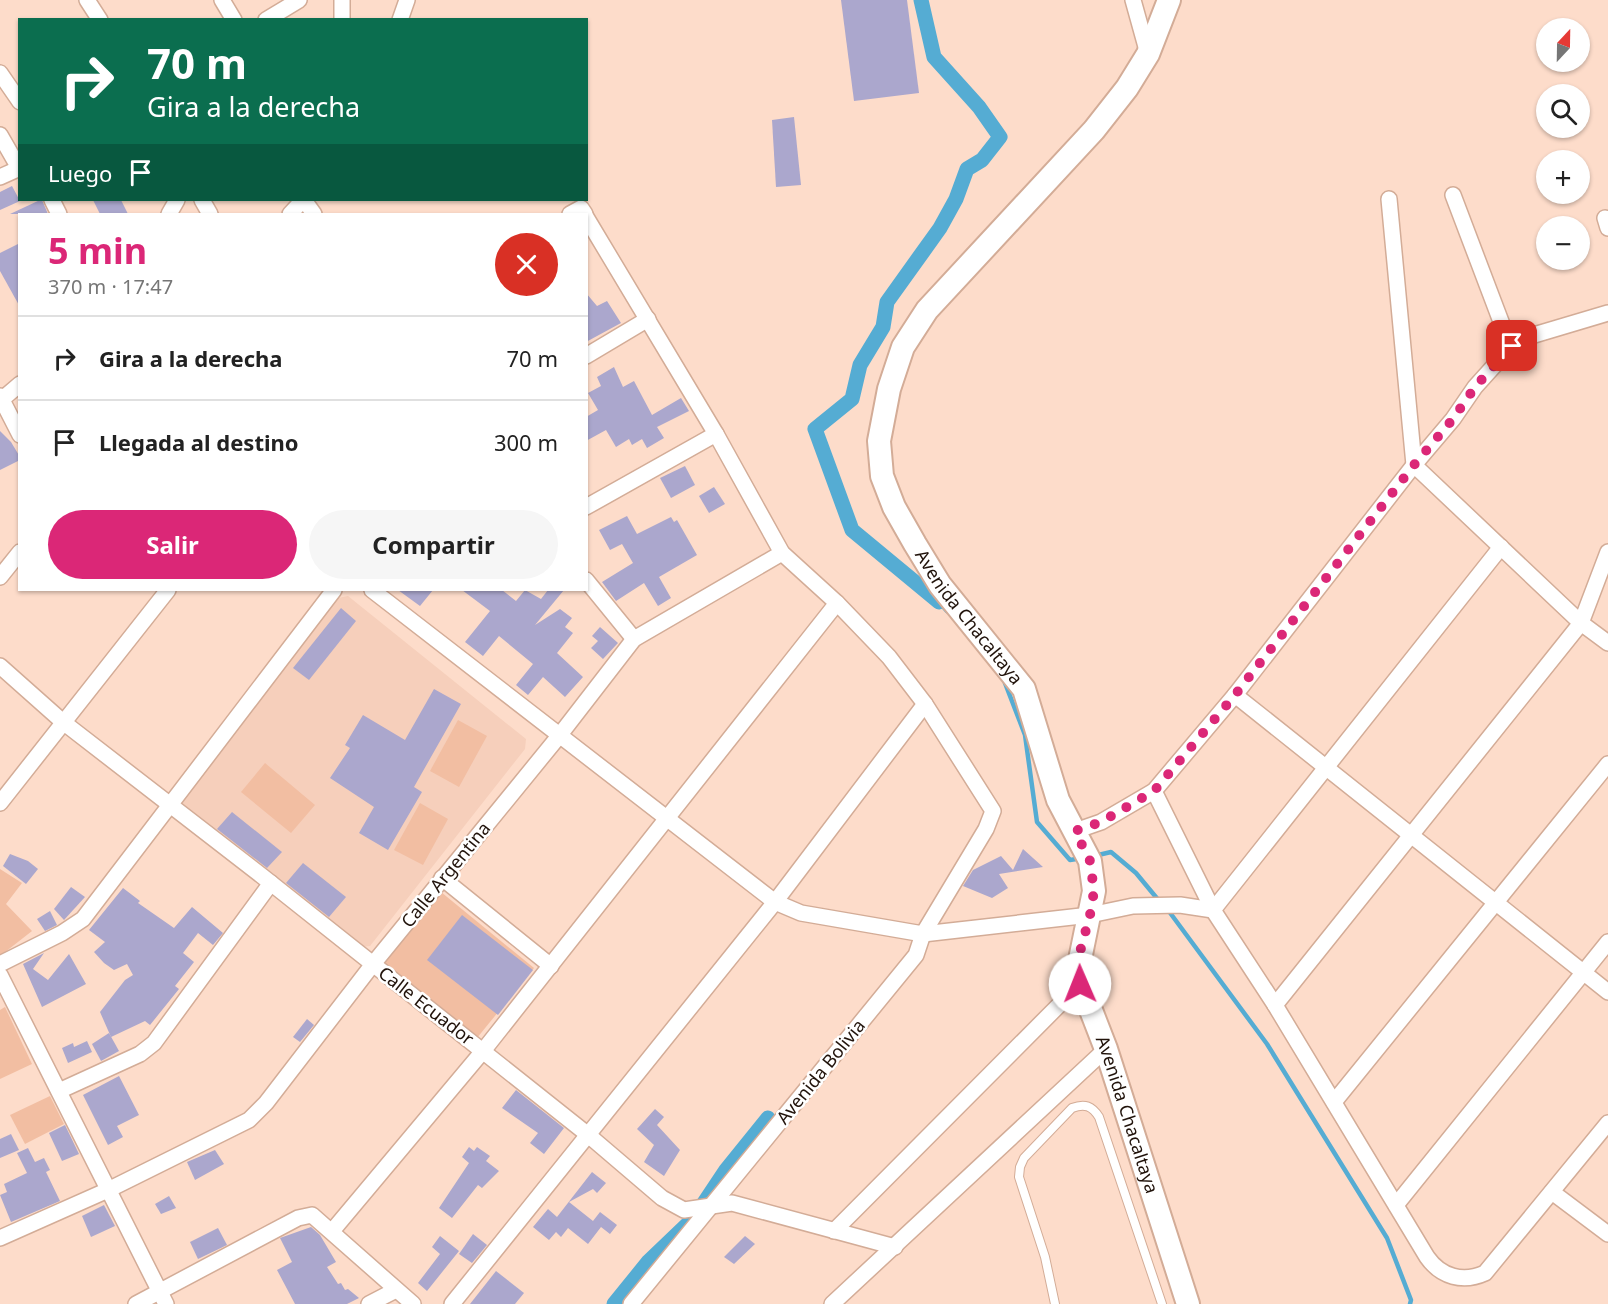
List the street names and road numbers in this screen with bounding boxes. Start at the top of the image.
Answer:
street label: Avenida Chacaltaya [910,545,1029,689]
street label: Calle Argentina [395,817,495,932]
street label: Calle Ecuador [374,960,480,1050]
street label: Avenida Bolivia [771,1014,870,1129]
street label: Avenida Chacaltaya [1091,1032,1165,1196]

